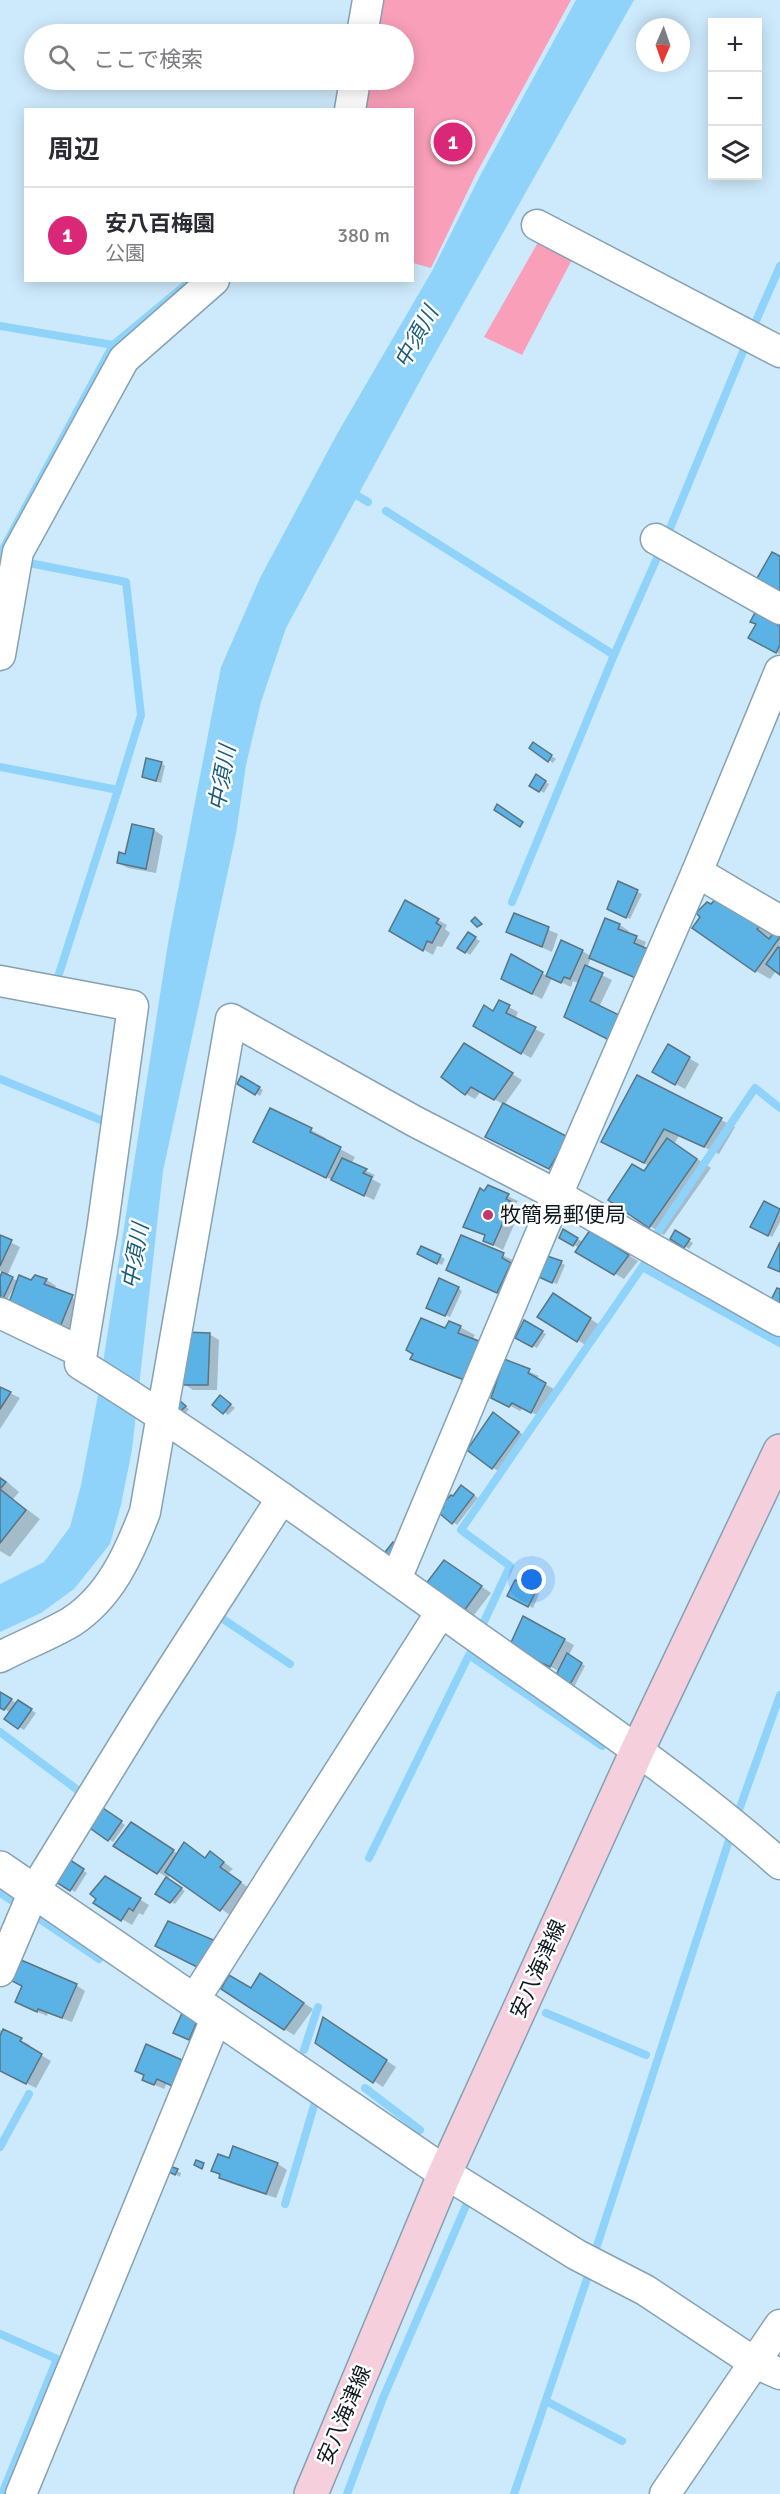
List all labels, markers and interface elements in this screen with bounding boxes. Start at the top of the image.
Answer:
north arrow [636,18,690,72]
map controls [708,18,762,180]
button: + [708,18,762,72]
search box [24,24,414,90]
icon: search [45,41,78,74]
text: ここで検索 [93,46,203,73]
button: − [708,72,762,126]
pin: 1 [434,120,472,164]
button: layers [708,126,762,180]
text: 周辺 [48,134,100,166]
text: 安八百梅園 [105,210,215,237]
text: 1 [62,223,73,248]
text: 380 m [337,223,390,248]
text: 公園 [105,241,145,266]
water label: 中須川 [388,300,445,372]
water label: 中須川 [203,741,241,813]
place label: 牧簡易郵便局 [500,1202,626,1228]
marker: 牧簡易郵便局 [481,1208,495,1222]
water label: 中須川 [116,1219,154,1291]
your location [517,1565,546,1594]
street label: 安八海津線 [505,1916,571,2022]
street label: 安八海津線 [312,2362,376,2468]

